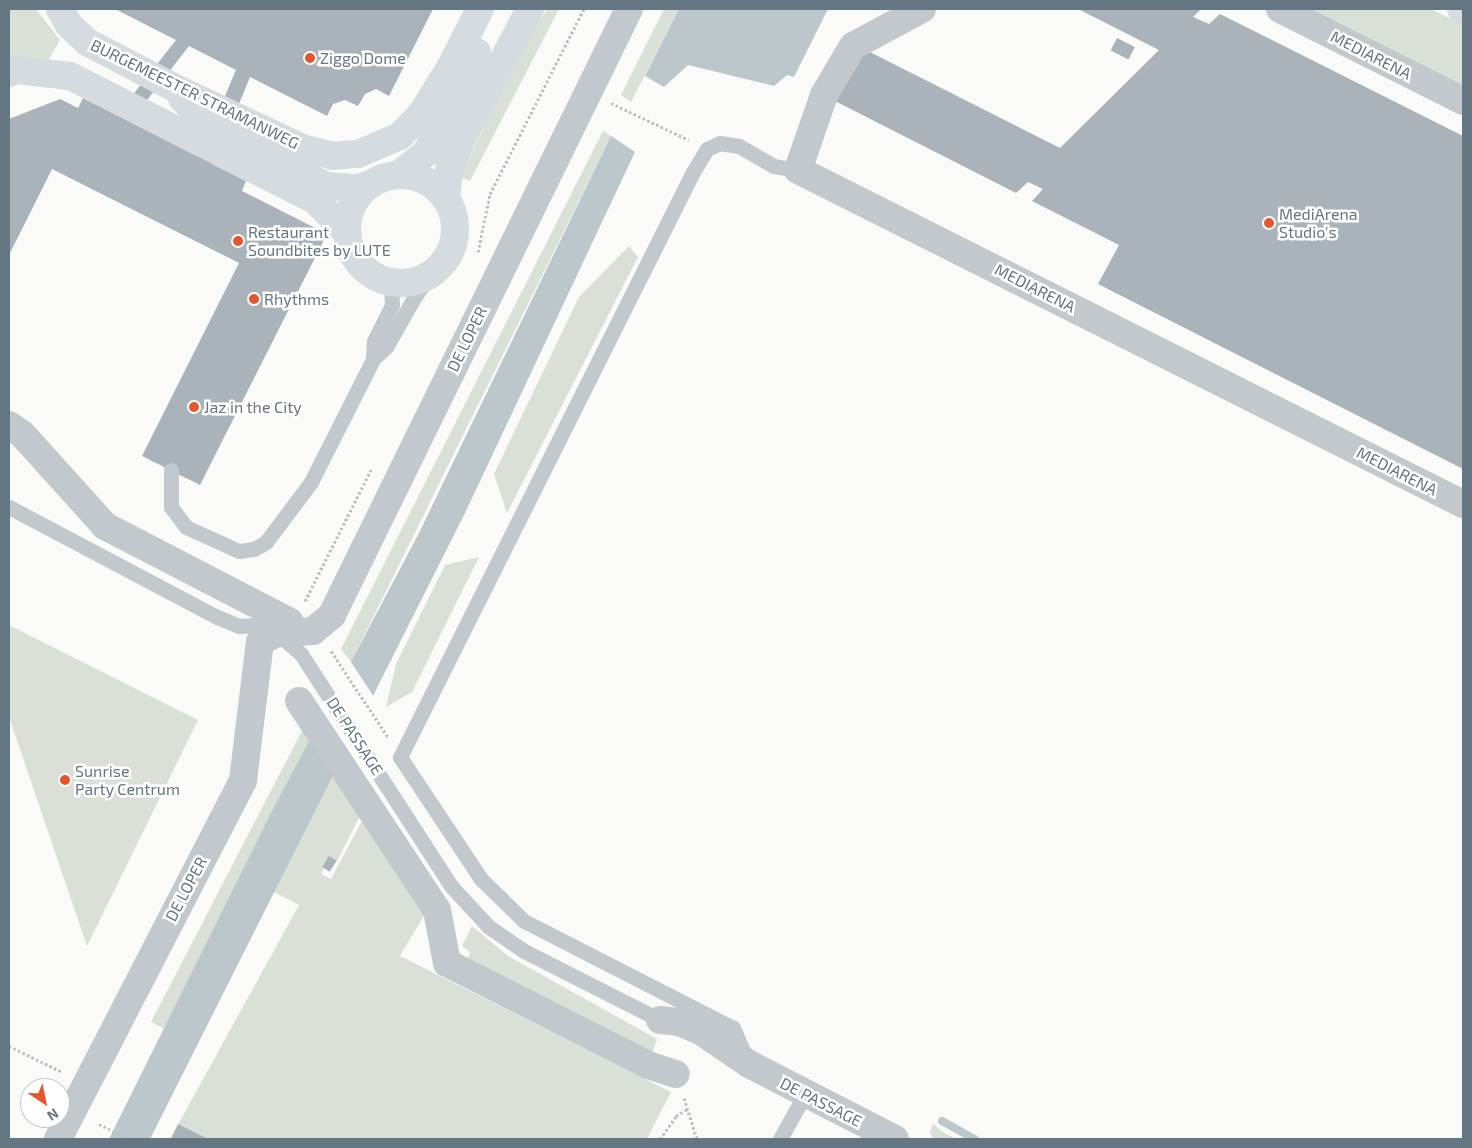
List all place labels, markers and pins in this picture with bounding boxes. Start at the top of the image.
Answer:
place label: Ziggo Dome [320,48,406,68]
marker: Ziggo Dome [304,52,316,64]
place label: MediArena Studio's [1279,204,1358,242]
marker: MediArena Studio's [1263,217,1275,229]
place label: Restaurant Soundbites by LUTE [248,222,391,260]
marker: Restaurant Soundbites by LUTE [232,235,244,247]
place label: Rhythms [264,289,329,309]
marker: Rhythms [248,293,260,305]
place label: Jaz in the City [204,397,302,417]
marker: Jaz in the City [188,401,200,413]
place label: Sunrise Party Centrum [75,761,180,799]
marker: Sunrise Party Centrum [59,774,71,786]

